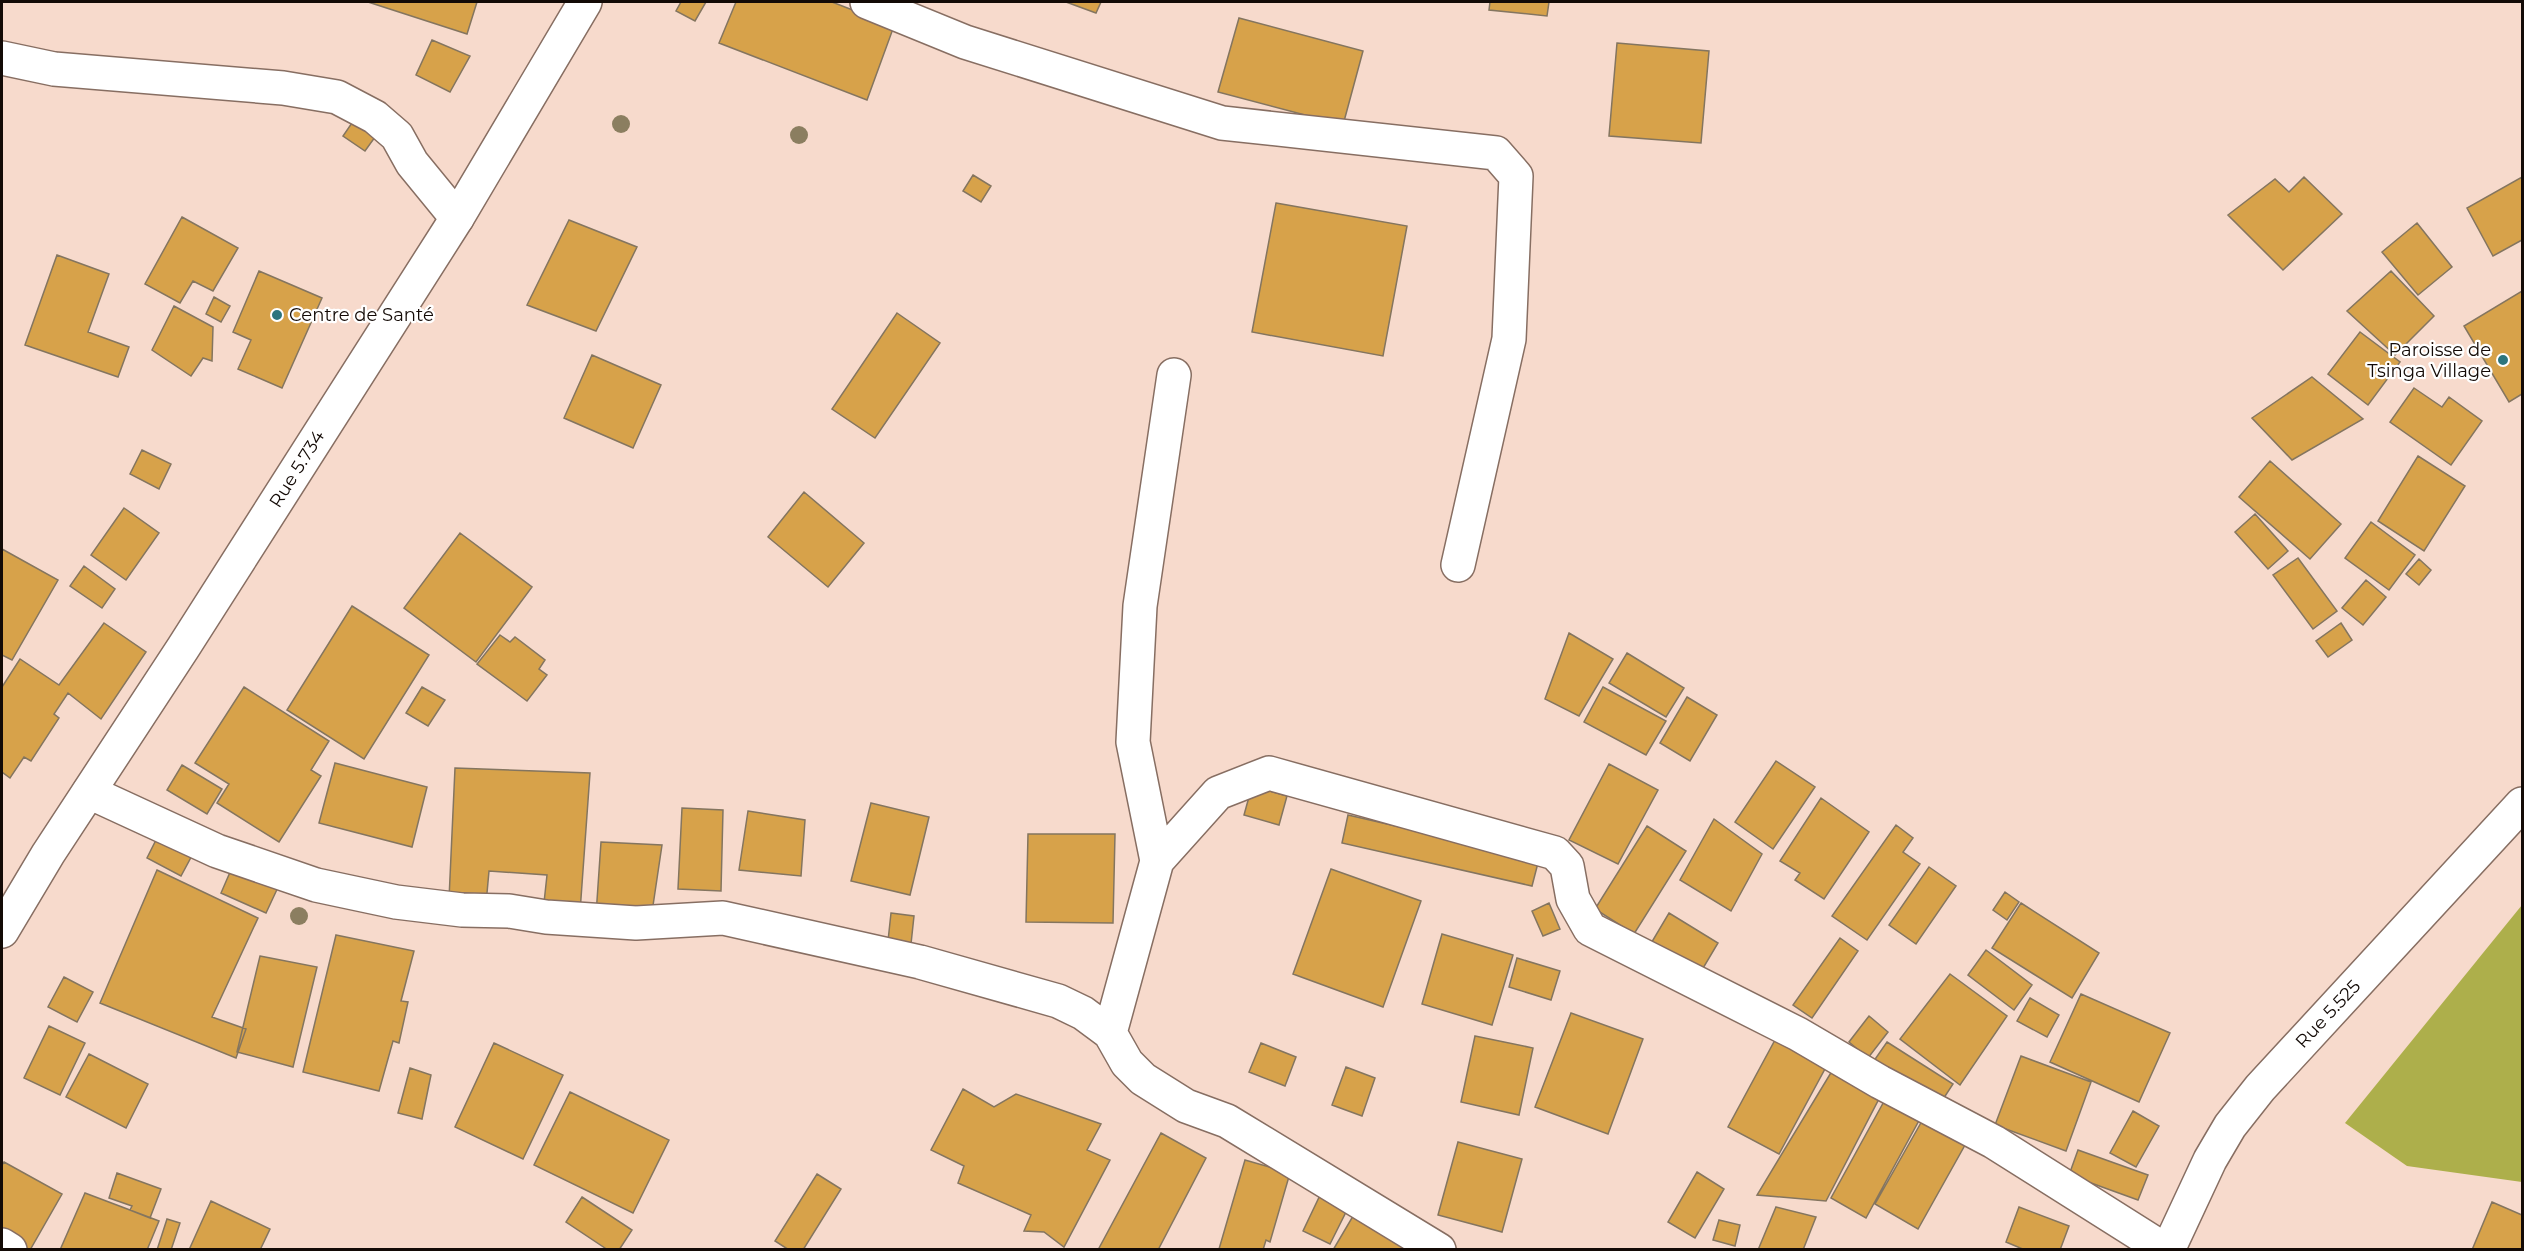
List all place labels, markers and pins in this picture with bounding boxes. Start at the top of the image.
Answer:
place label: Centre de Santé [289,304,434,326]
marker: Centre de Santé [270,308,284,322]
place label: Paroisse de Tsinga Village [2367,339,2491,382]
marker: Paroisse de Tsinga Village [2496,353,2510,367]

